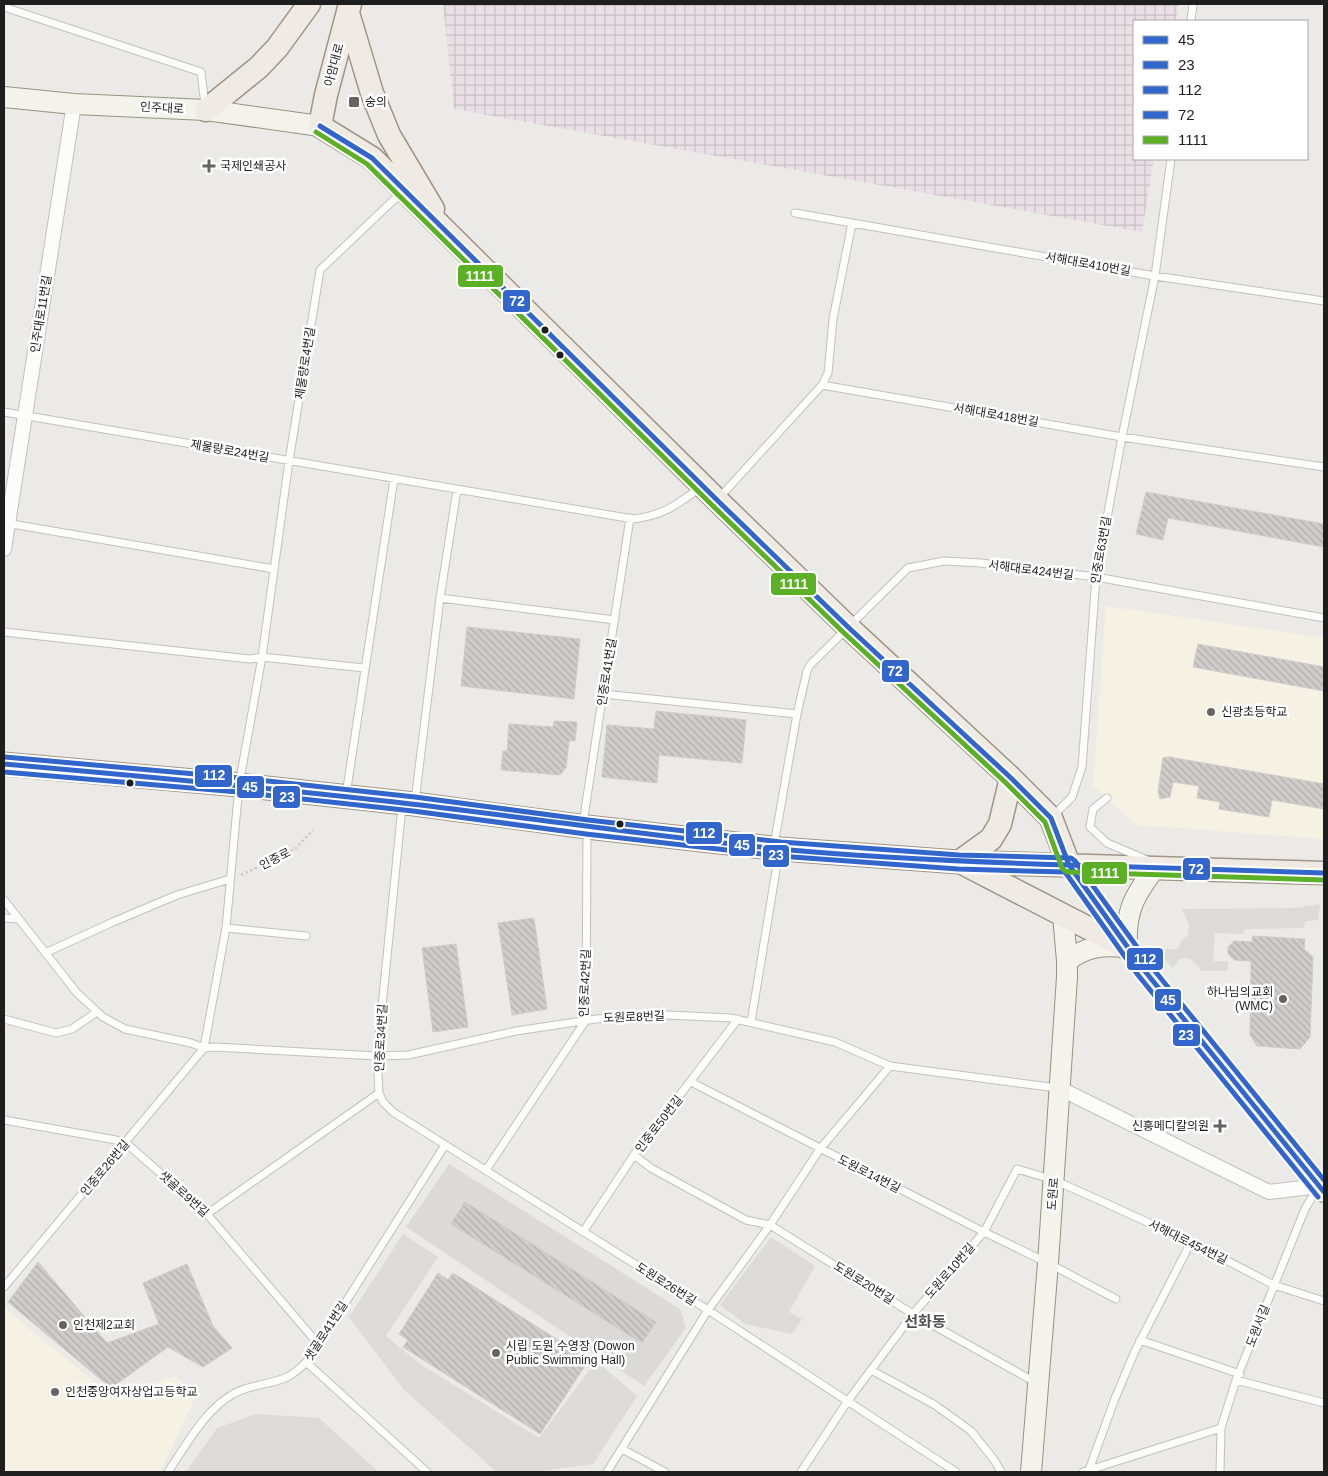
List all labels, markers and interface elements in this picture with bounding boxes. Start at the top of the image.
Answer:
legend [1133,20,1308,160]
text: 45 [1178,31,1195,48]
street label: 아암대로 [322,42,346,88]
text: 23 [1178,56,1195,73]
text: 112 [1178,81,1202,98]
marker: 숭의 [347,95,361,109]
place label: 숭의 [365,95,387,109]
street label: 인주대로 [140,100,184,116]
text: 72 [1178,106,1195,123]
text: 1111 [1178,131,1208,148]
marker: 국제인쇄공사 [202,159,216,173]
place label: 국제인쇄공사 [220,159,286,173]
street label: 서해대로410번길 [1044,250,1132,278]
line badge: 1111 [457,264,504,288]
text: 1111 [466,268,495,284]
street label: 인주대로11번길 [28,274,54,354]
line badge: 72 [502,289,531,313]
text: 72 [509,293,525,309]
unlabelled marker [540,325,550,335]
street label: 제물량로4번길 [292,326,318,400]
unlabelled marker [555,350,565,360]
street label: 서해대로418번길 [952,401,1040,429]
street label: 제물량로24번길 [190,437,270,465]
street label: 인중로63번길 [1088,515,1114,585]
street label: 서해대로424번길 [987,558,1075,582]
line badge: 1111 [770,572,817,596]
text: 1111 [780,576,809,592]
street label: 인중로41번길 [595,637,619,707]
line badge: 72 [881,659,910,683]
text: 72 [887,663,903,679]
place label: 신광초등학교 [1221,705,1287,719]
marker: 신광초등학교 [1205,706,1217,718]
line badge: 112 [194,764,233,788]
text: 112 [203,767,226,783]
line badge: 45 [236,775,265,799]
unlabelled marker [125,778,135,788]
text: 45 [242,779,258,795]
line badge: 23 [272,785,301,809]
text: 23 [279,789,295,805]
unlabelled marker [615,819,625,829]
line badge: 112 [685,821,723,845]
text: 112 [693,825,716,841]
line badge: 45 [728,833,756,857]
text: 45 [734,837,750,853]
line badge: 23 [762,844,790,868]
street label: 인중로 [257,845,293,873]
text: 23 [768,847,784,863]
line badge: 72 [1182,857,1211,881]
line badge: 1111 [1081,861,1128,885]
text: 72 [1188,861,1204,877]
text: 1111 [1091,865,1120,881]
line badge: 112 [1126,947,1164,971]
street label: 인중로42번길 [577,948,593,1018]
text: 112 [1134,951,1157,967]
place label: 하나님의교회 (WMC) [1207,985,1273,1013]
line badge: 45 [1154,988,1182,1012]
text: 45 [1160,992,1176,1008]
marker: 하나님의교회 (WMC) [1277,993,1289,1005]
street label: 인중로34번길 [372,1003,390,1073]
street label: 도원로8번길 [603,1009,665,1025]
line badge: 23 [1172,1023,1201,1047]
text: 23 [1178,1027,1194,1043]
street label: 인중로50번길 [632,1093,686,1155]
place label: 신흥메디칼의원 [1132,1119,1209,1133]
marker: 신흥메디칼의원 [1213,1119,1227,1133]
street label: 인중로26번길 [78,1137,132,1199]
street label: 도원로14번길 [835,1152,903,1196]
street label: 샛골로9번길 [156,1168,212,1220]
street label: 도원로 [1045,1177,1061,1211]
street label: 서해대로454번길 [1146,1217,1230,1267]
street label: 도원로10번길 [922,1241,978,1301]
street label: 도원로20번길 [831,1259,897,1307]
street label: 도원로26번길 [633,1260,699,1308]
street label: 샛골로41번길 [301,1298,351,1364]
street label: 도원서길 [1244,1303,1272,1349]
district label: 선화동 [904,1313,946,1330]
place label: 인천제2교회 [73,1318,135,1332]
marker: 인천제2교회 [57,1319,69,1331]
place label: 시립 도원 수영장 (Dowon Public Swimming Hall) [506,1339,635,1367]
marker: 시립 도원 수영장 (Dowon Public Swimming Hall) [490,1347,502,1359]
place label: 인천중앙여자상업고등학교 [65,1385,197,1399]
marker: 인천중앙여자상업고등학교 [49,1386,61,1398]

